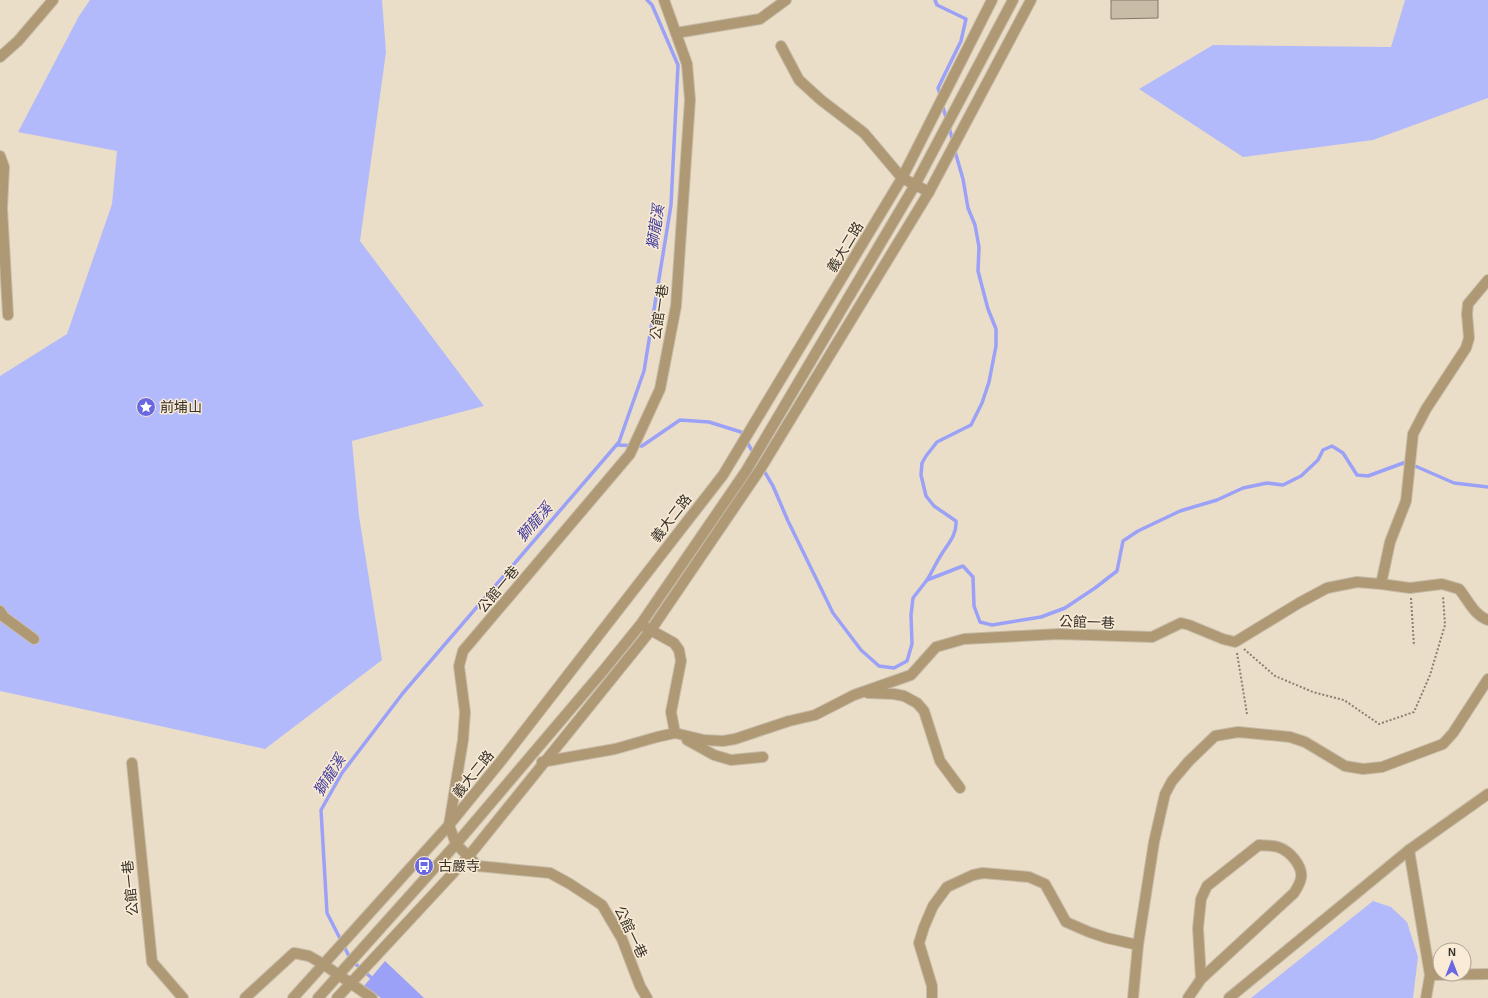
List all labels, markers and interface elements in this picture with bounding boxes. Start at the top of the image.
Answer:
water label: 獅龍溪 [643,201,667,251]
street label: 義大二路 [824,219,866,275]
street label: 公館一巷 [647,283,671,341]
place icon: 前埔山 [135,396,157,418]
place label: 前埔山 [160,399,202,415]
street label: 義大二路 [647,491,695,545]
water label: 獅龍溪 [513,498,556,545]
street label: 公館一巷 [474,562,522,616]
street label: 公館一巷 [1059,613,1115,631]
street label: 義大二路 [449,747,497,801]
water label: 獅龍溪 [310,750,349,799]
bus stop icon: 古嚴寺 [413,855,435,877]
place label: 古嚴寺 [438,858,480,874]
street label: 公館一巷 [119,859,141,917]
street label: 公館一巷 [612,903,650,961]
north arrow [1432,942,1472,982]
text: N [1448,946,1456,958]

